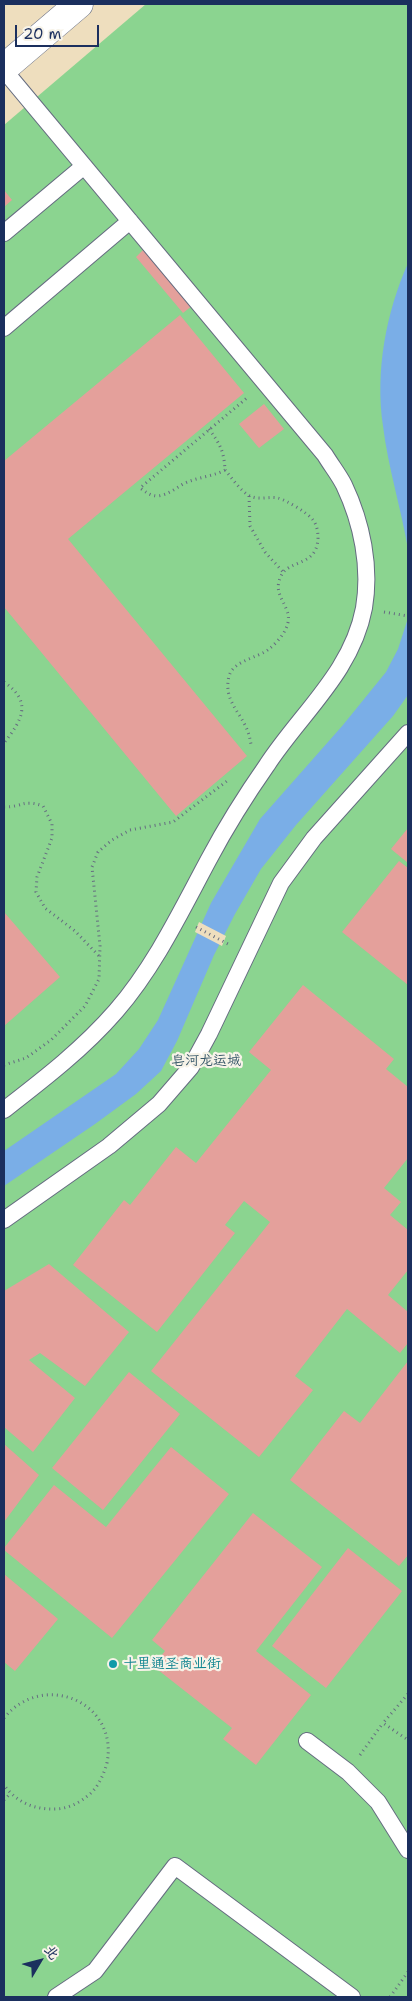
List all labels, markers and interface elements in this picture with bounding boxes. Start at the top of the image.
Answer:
scale bar [18,15,101,47]
text: 20 m [23,24,62,44]
park label: 皂河龙运城 [171,1053,241,1069]
place label: 十里通圣商业街 [123,1656,221,1672]
marker: 十里通圣商业街 [107,1658,119,1670]
north arrow [15,1936,65,1986]
text: 北 [41,1941,63,1963]

